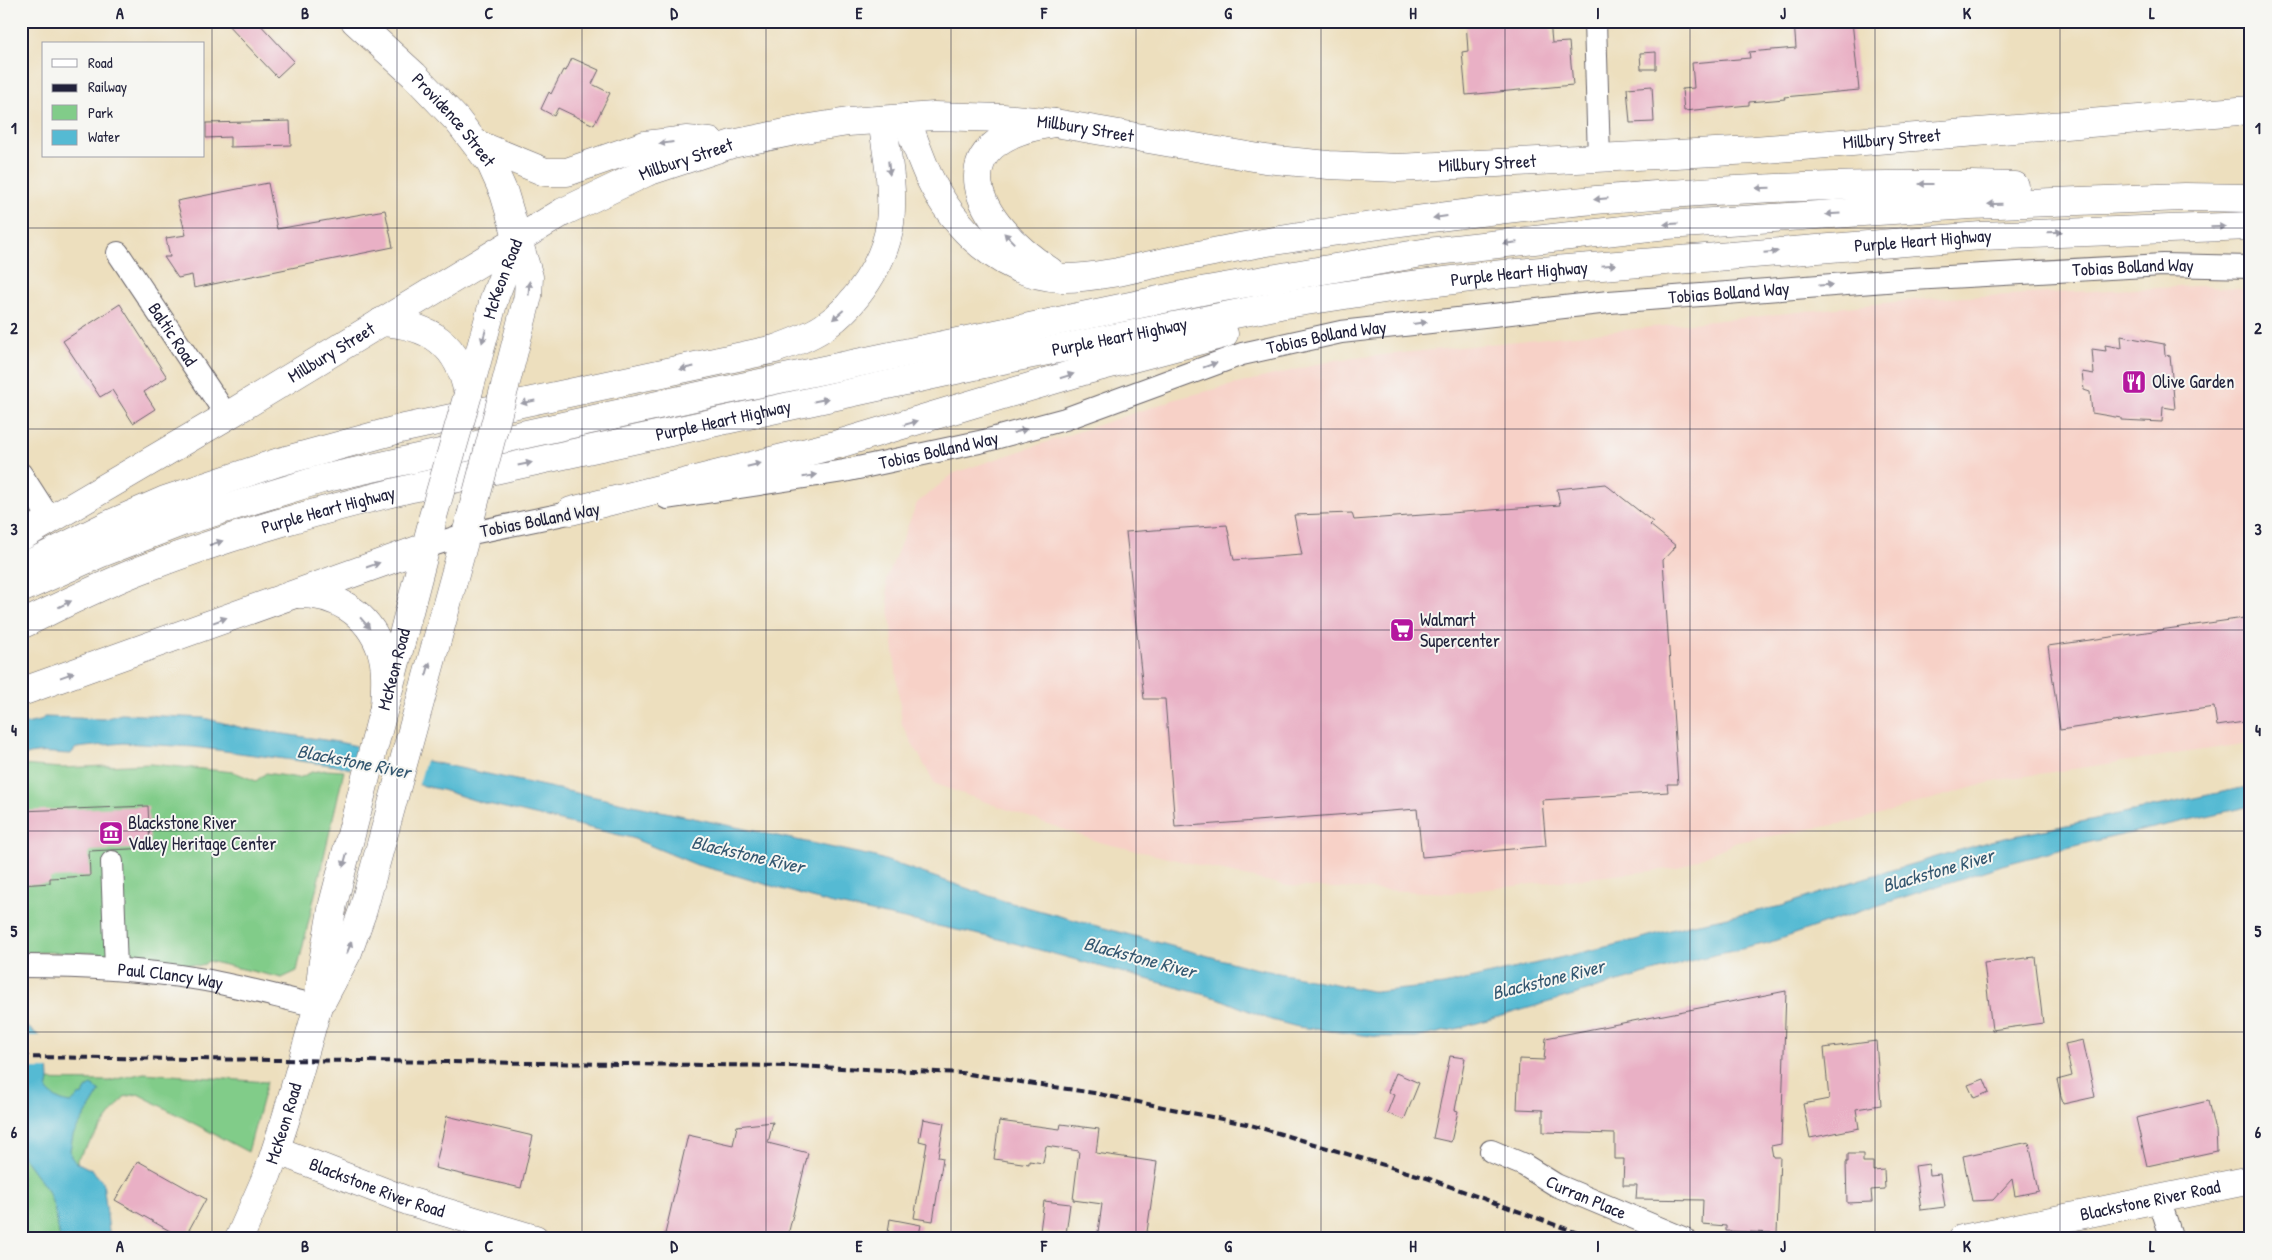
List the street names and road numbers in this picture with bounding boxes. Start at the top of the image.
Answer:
street label: Providence Street [406,67,502,172]
street label: Millbury Street [1036,108,1137,148]
street label: Millbury Street [1842,122,1942,155]
street label: Millbury Street [634,131,737,186]
street label: Millbury Street [1438,148,1538,178]
street label: Purple Heart Highway [1853,223,1992,258]
street label: McKeon Road [476,235,528,322]
street label: Tobias Bolland Way [2072,252,2194,282]
street label: Purple Heart Highway [1449,254,1589,292]
street label: Tobias Bolland Way [1667,275,1791,309]
street label: Baltic Road [143,297,203,371]
street label: Purple Heart Highway [1050,311,1190,362]
street label: Tobias Bolland Way [1264,314,1388,360]
street label: Millbury Street [283,316,380,388]
street label: Purple Heart Highway [653,393,794,447]
street label: Tobias Bolland Way [877,425,1002,475]
street label: Purple Heart Highway [258,479,398,540]
street label: Tobias Bolland Way [478,496,602,543]
street label: McKeon Road [371,626,416,713]
street label: Paul Clancy Way [117,956,226,995]
street label: McKeon Road [259,1080,307,1167]
street label: Blackstone River Road [306,1151,448,1223]
street label: Curran Place [1541,1169,1630,1225]
street label: Blackstone River Road [2078,1174,2222,1227]

